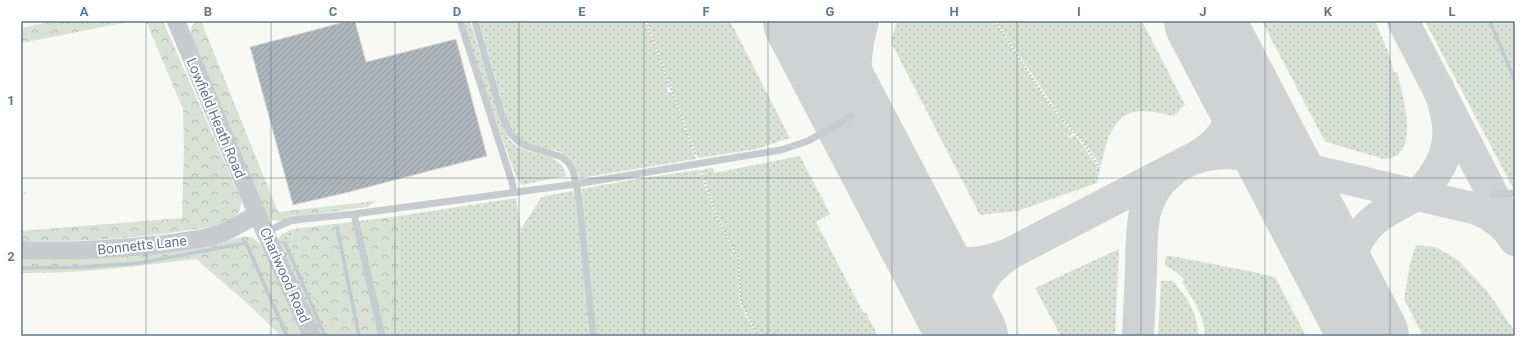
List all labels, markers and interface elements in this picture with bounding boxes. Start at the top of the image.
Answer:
text: A [80,4,89,19]
text: B [204,4,212,19]
text: C [329,4,338,19]
text: D [453,4,461,19]
text: E [578,4,586,19]
text: F [702,4,710,19]
text: G [826,4,835,19]
text: H [949,4,959,19]
text: I [1077,4,1081,19]
text: J [1199,4,1207,19]
text: K [1324,4,1333,19]
text: L [1448,4,1456,19]
street label: Lowfield Heath Road [183,56,249,180]
text: 1 [7,93,15,108]
street label: Charlwood Road [257,225,313,325]
street label: Bonnetts Lane [97,232,187,258]
text: 2 [7,249,15,264]

